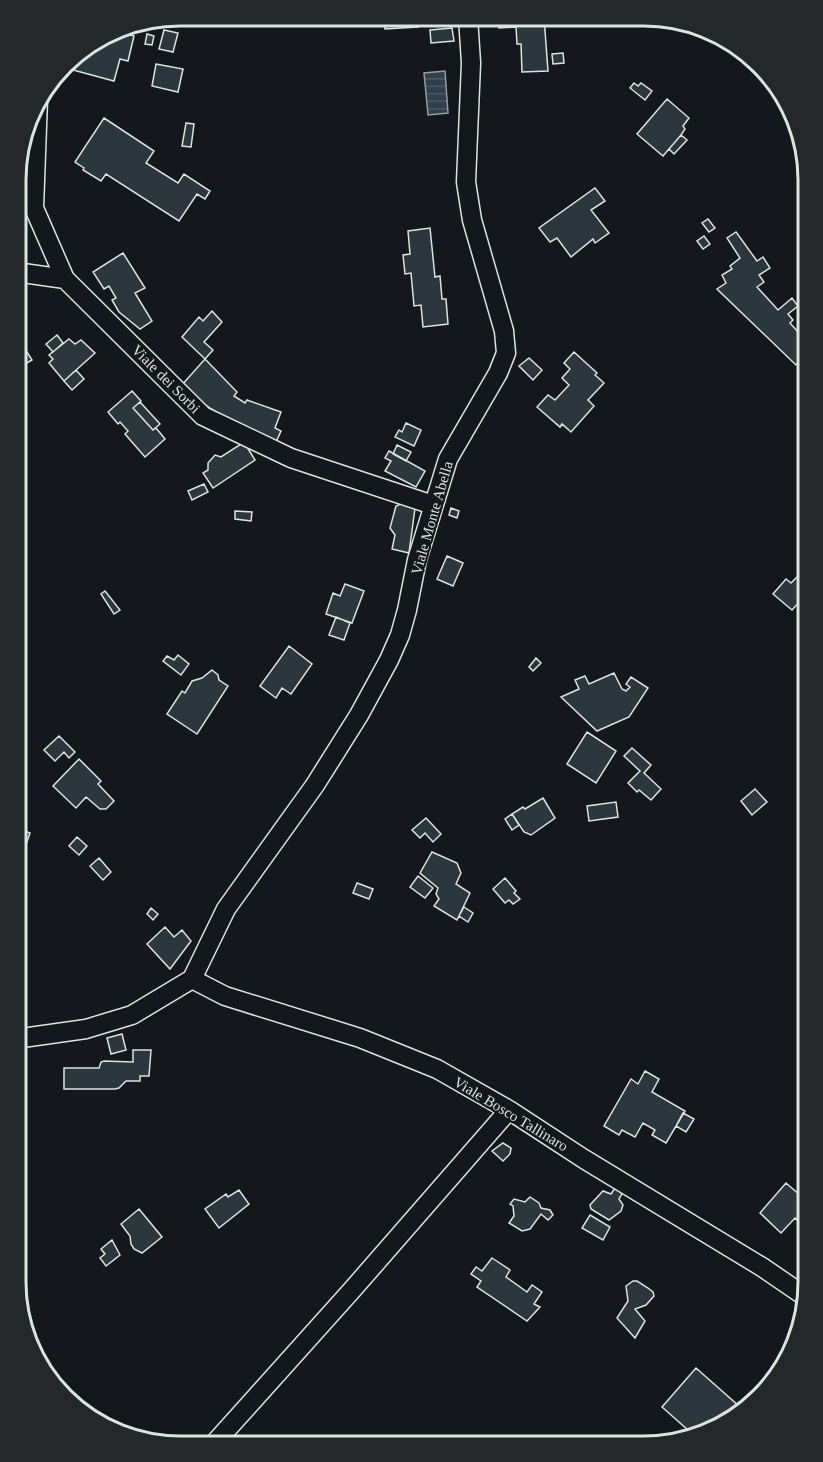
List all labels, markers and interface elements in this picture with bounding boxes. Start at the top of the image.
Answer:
street label: Viale dei Sorbi [129,342,203,416]
street label: Viale Monte Abella [408,459,456,577]
street label: Viale Bosco Tallinaro [451,1074,571,1154]

